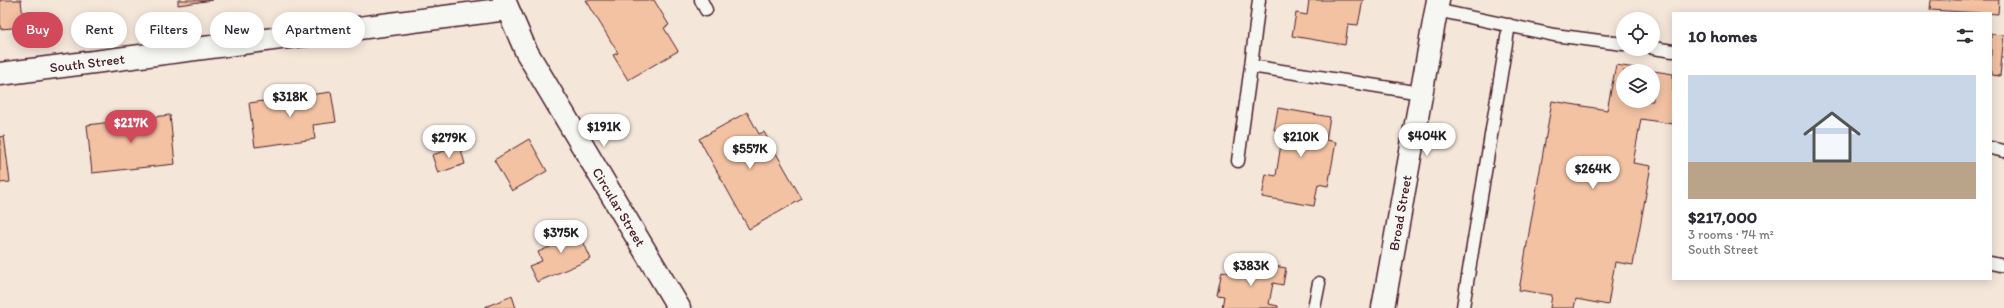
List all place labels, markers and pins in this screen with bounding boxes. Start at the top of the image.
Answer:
pin: $318K [262,84,318,118]
pin: $217K [103,110,159,144]
pin: $191K [576,114,632,148]
pin: $404K [1399,123,1455,157]
pin: $210K [1273,124,1329,158]
pin: $279K [421,125,477,159]
pin: $557K [722,136,778,170]
pin: $264K [1565,156,1621,190]
pin: $375K [533,220,589,254]
pin: $383K [1223,253,1279,287]

